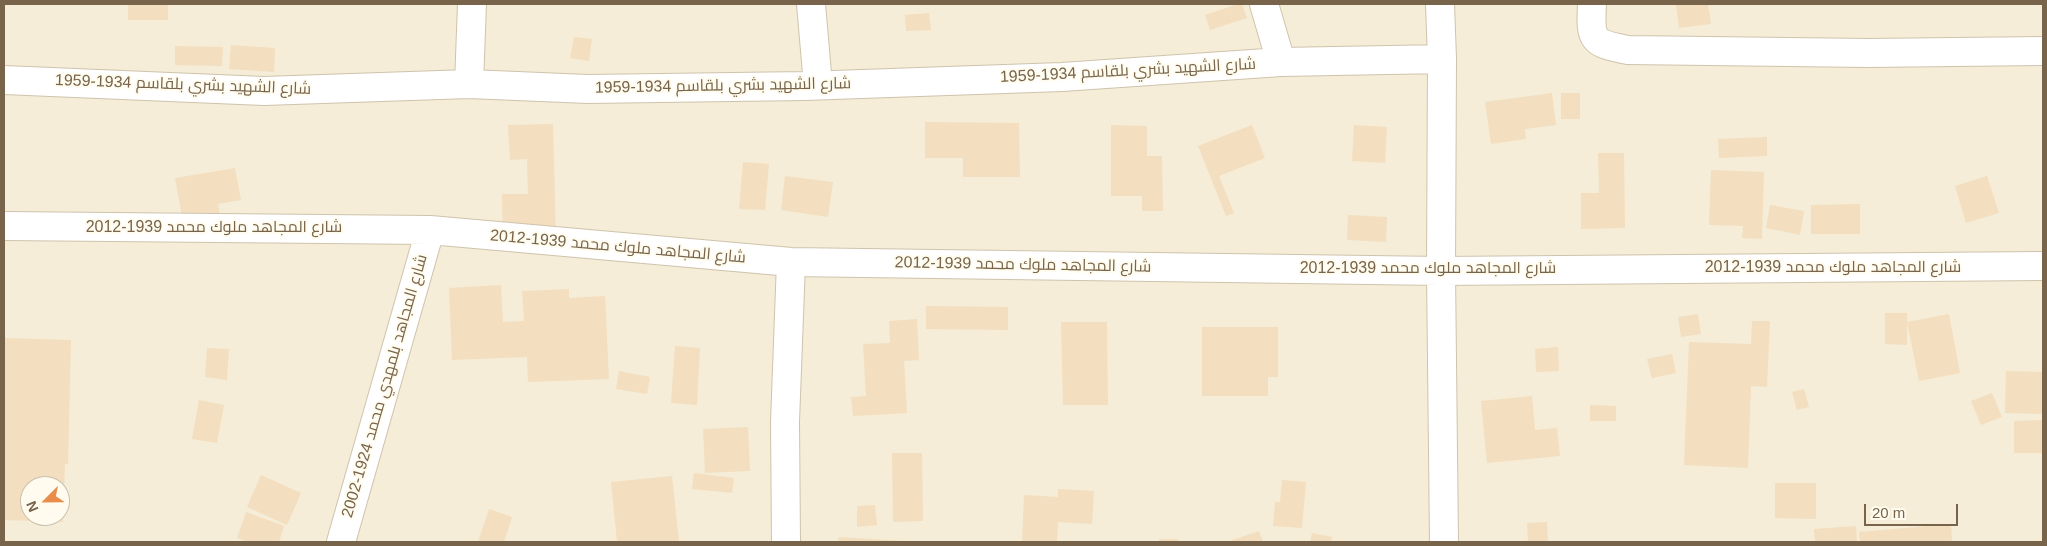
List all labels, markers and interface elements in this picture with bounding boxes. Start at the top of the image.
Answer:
street label: شارع الشهيد بشري بلقاسم 1934-1959 [999,55,1257,87]
street label: شارع الشهيد بشري بلقاسم 1934-1959 [55,71,311,99]
street label: شارع الشهيد بشري بلقاسم 1934-1959 [595,74,851,98]
street label: شارع المجاهد ملوك محمد 1939-2012 [86,218,342,238]
street label: شارع المجاهد ملوك محمد 1939-2012 [489,226,747,268]
street label: شارع المجاهد بلمهدي محمد 1924-2002 [338,252,432,520]
street label: شارع المجاهد ملوك محمد 1939-2012 [894,253,1152,277]
street label: شارع المجاهد ملوك محمد 1939-2012 [1705,258,1961,278]
street label: شارع المجاهد ملوك محمد 1939-2012 [1300,259,1556,279]
north arrow [20,476,70,526]
scale bar [1867,494,1961,526]
text: N [23,499,41,514]
text: 20 m [1872,504,1905,521]

